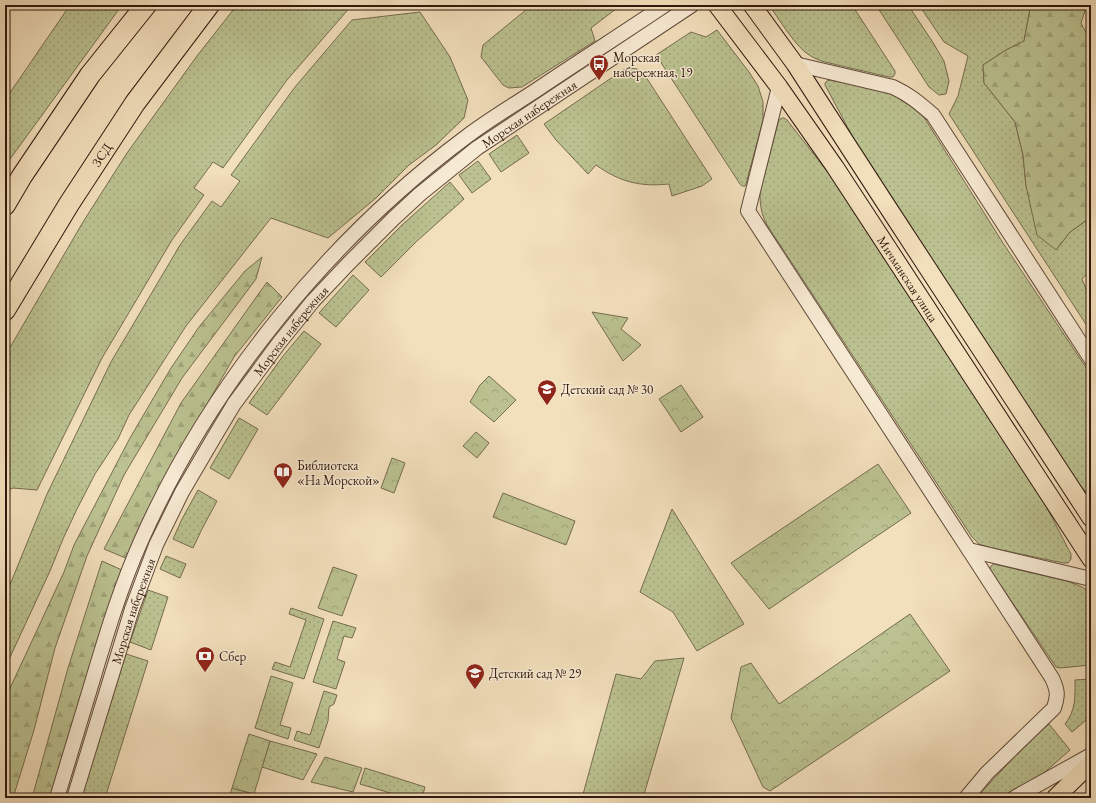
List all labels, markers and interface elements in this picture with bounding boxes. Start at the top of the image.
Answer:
place label: Морская набережная, 19 [613,49,693,81]
bus stop icon: Морская набережная, 19 [588,53,610,81]
street label: Морская набережная [478,76,580,151]
street label: ЗСД [87,139,115,170]
street label: Мичманская улица [874,232,943,326]
street label: Морская набережная [249,282,332,379]
school or university icon: Детский сад № 30 [536,378,558,406]
place label: Детский сад № 30 [561,381,653,398]
place label: Библиотека «На Морской» [297,457,380,489]
library icon: Библиотека «На Морской» [272,461,294,489]
street label: Морская набережная [107,555,159,666]
bank icon: Сбер [194,645,216,673]
place label: Сбер [219,648,246,665]
school or university icon: Детский сад № 29 [464,662,486,690]
place label: Детский сад № 29 [489,665,582,682]

